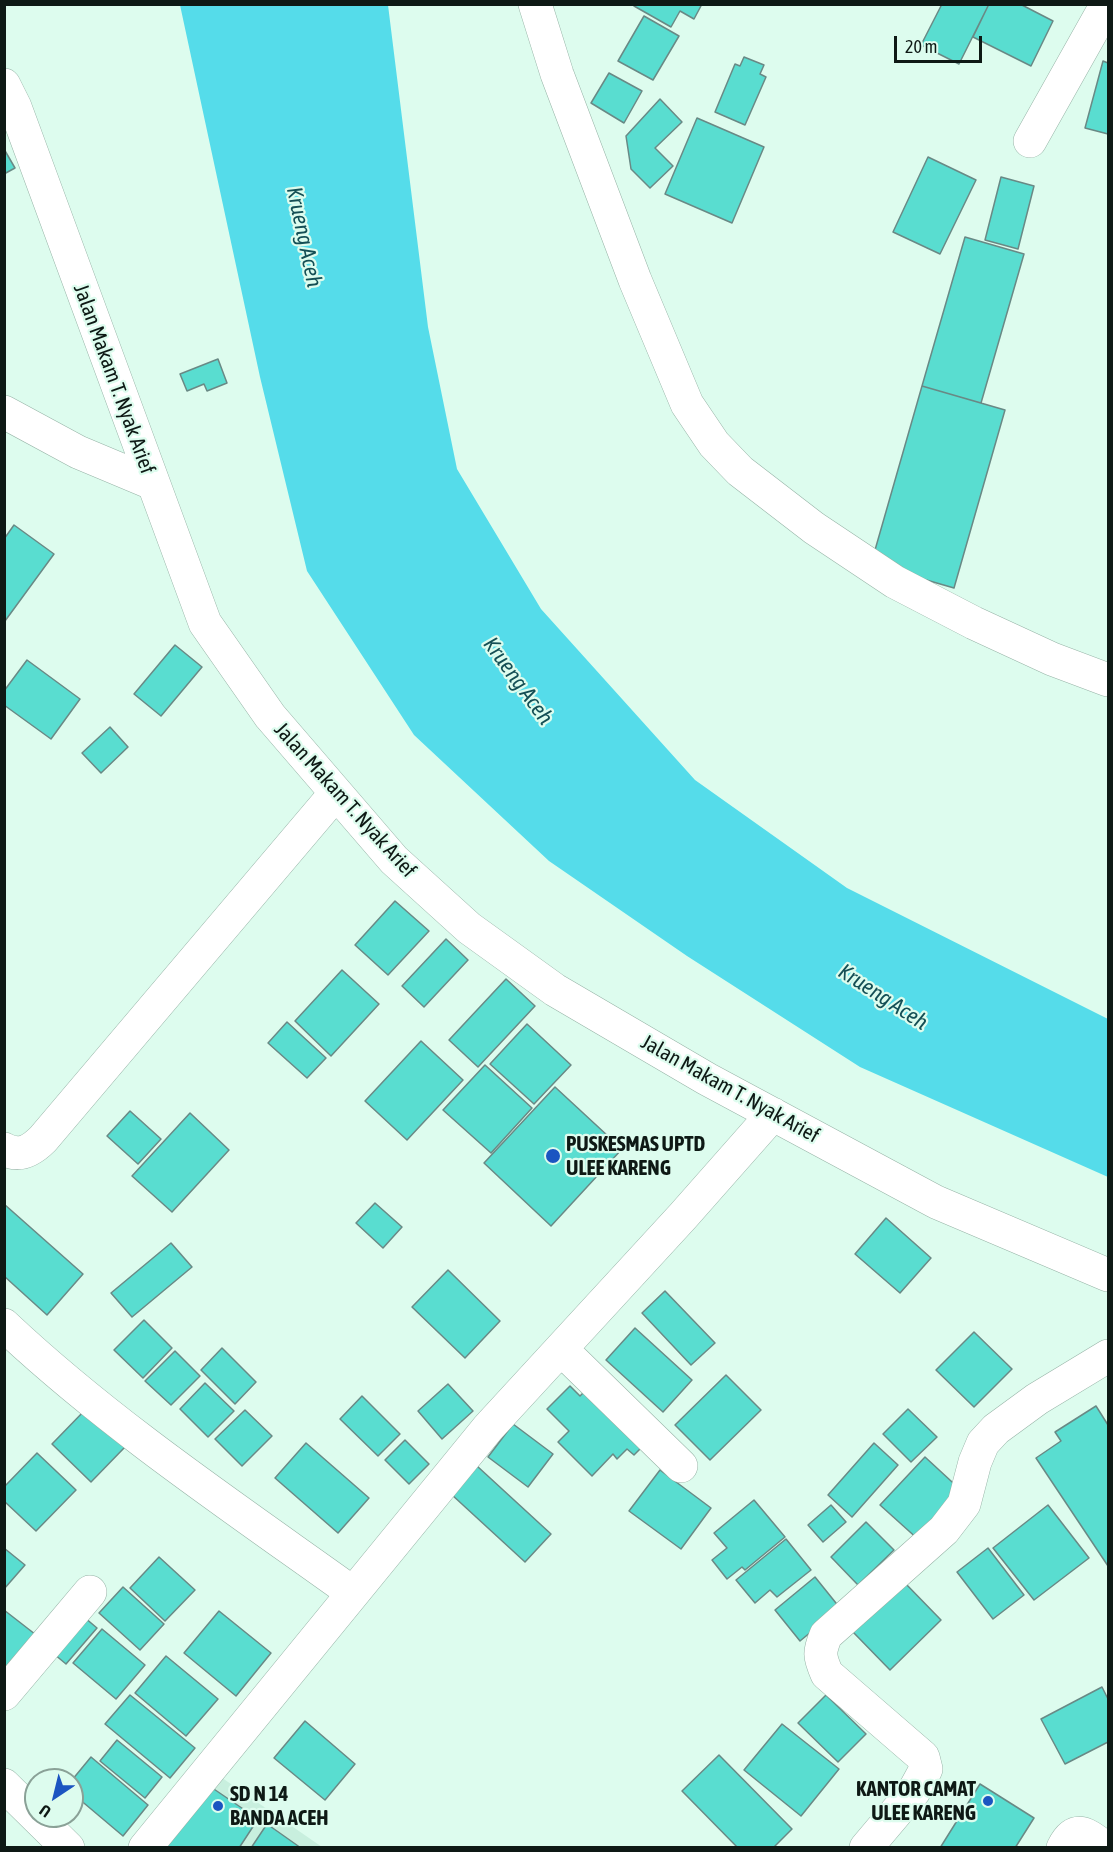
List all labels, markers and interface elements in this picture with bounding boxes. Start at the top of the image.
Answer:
scale bar [897,24,986,62]
text: 20 m [905,36,937,57]
water label: Krueng Aceh [281,185,327,289]
street label: Jalan Makam T. Nyak Arief [68,281,160,477]
water label: Krueng Aceh [477,632,559,730]
street label: Jalan Makam T. Nyak Arief [269,717,421,883]
water label: Krueng Aceh [833,958,933,1036]
street label: Jalan Makam T. Nyak Arief [636,1030,824,1148]
place label: PUSKESMAS UPTD ULEE KARENG [566,1131,705,1181]
marker: PUSKESMAS UPTD ULEE KARENG [544,1147,562,1165]
north arrow [24,1768,84,1828]
place label: KANTOR CAMAT ULEE KARENG [856,1776,976,1826]
place label: SD N 14 BANDA ACEH [230,1781,328,1831]
marker: KANTOR CAMAT ULEE KARENG [981,1794,995,1808]
marker: SD N 14 BANDA ACEH [211,1799,225,1813]
text: U [36,1801,54,1821]

